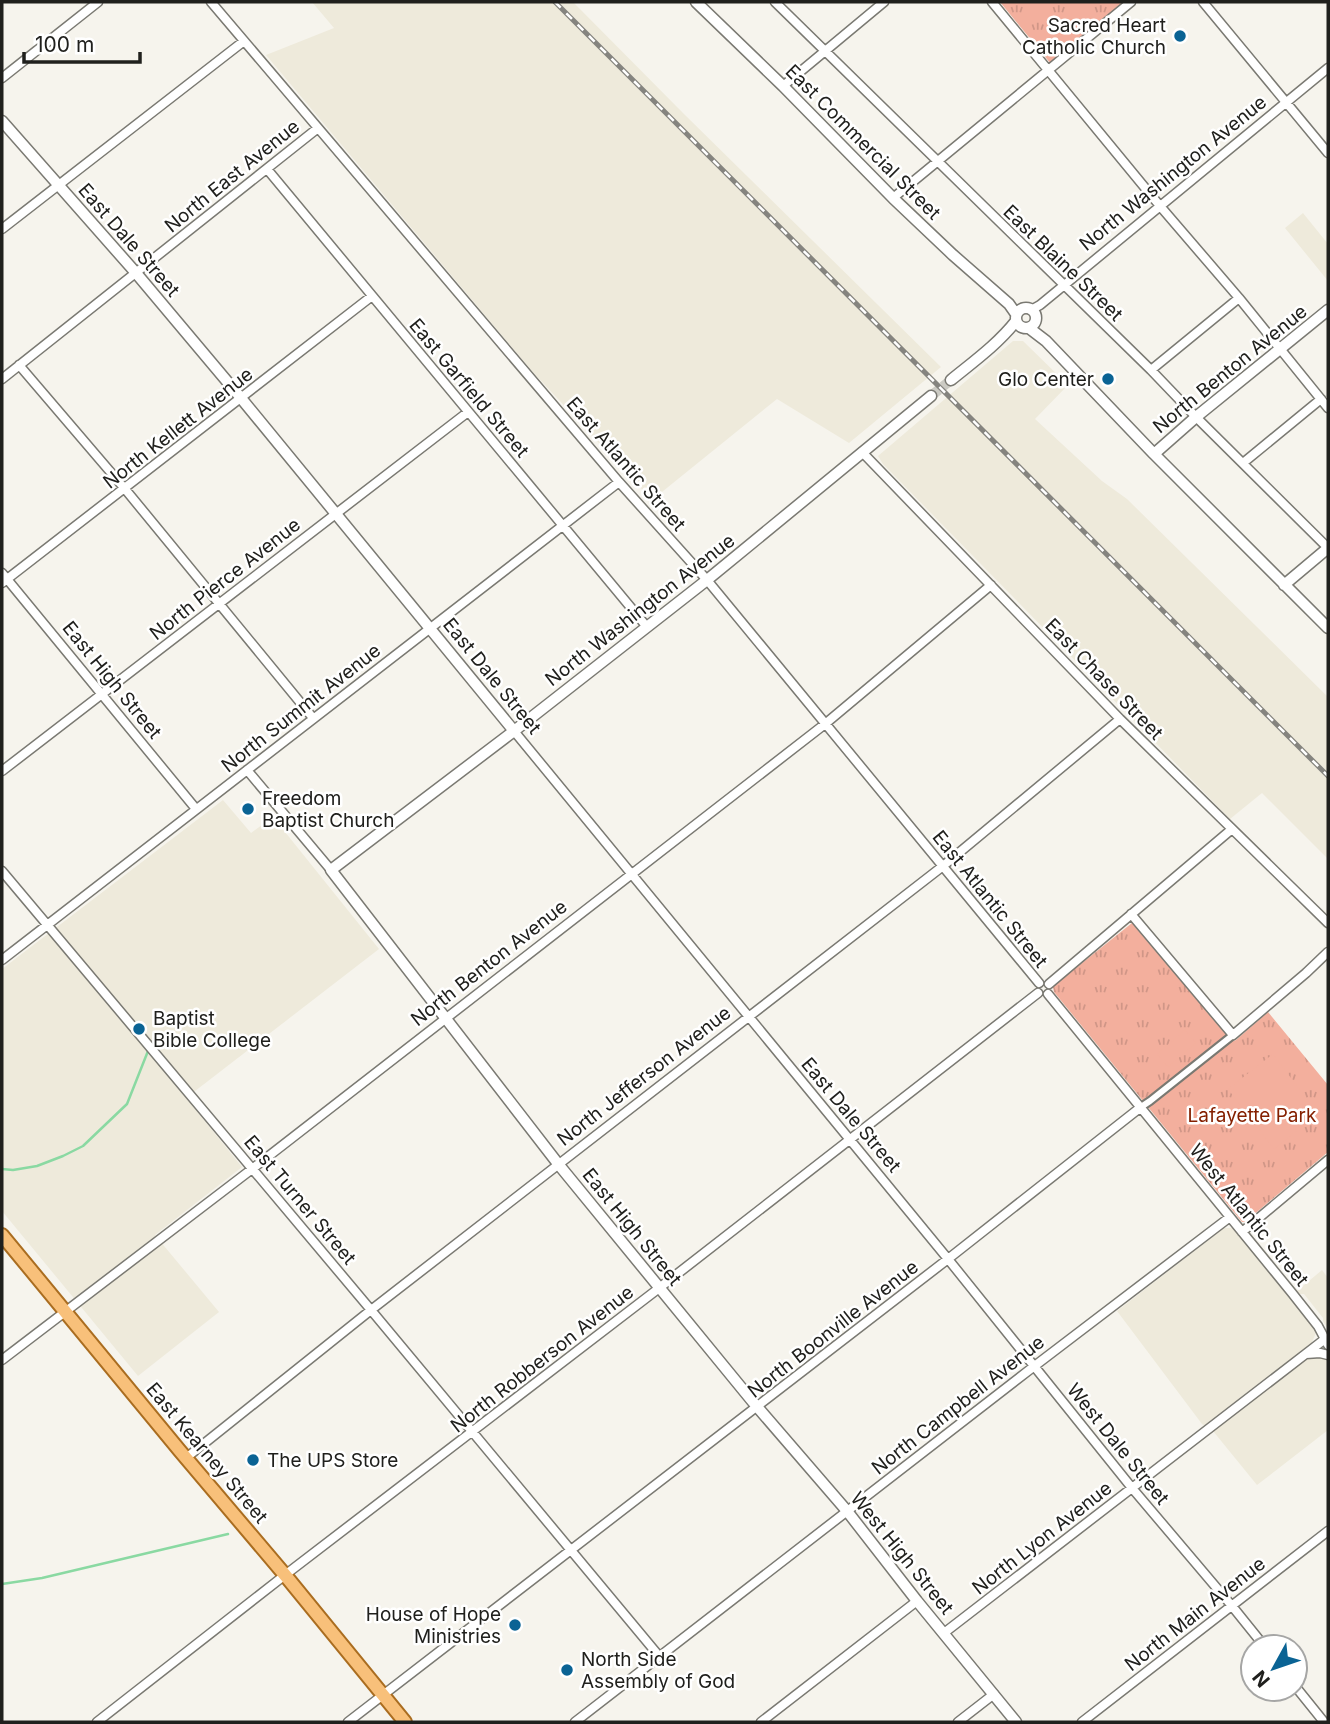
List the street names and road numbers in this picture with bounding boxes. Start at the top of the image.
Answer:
street label: East Commercial Street [781,60,945,224]
street label: North Washington Avenue [1075,90,1271,256]
street label: North East Avenue [160,115,304,237]
street label: East Dale Street [74,179,184,301]
street label: East Blaine Street [998,200,1128,326]
street label: North Benton Avenue [1148,300,1312,438]
street label: East Garfield Street [404,314,534,462]
street label: North Kellett Avenue [99,362,257,494]
street label: East Atlantic Street [562,392,690,536]
street label: North Pierce Avenue [145,513,305,645]
street label: North Washington Avenue [541,529,739,691]
street label: East Dale Street [438,613,546,739]
street label: East Chase Street [1040,614,1168,744]
street label: East High Street [58,617,166,743]
street label: North Summit Avenue [217,639,385,777]
street label: East Atlantic Street [928,826,1052,972]
street label: North Benton Avenue [406,895,572,1031]
street label: North Jefferson Avenue [553,1001,735,1151]
street label: East Dale Street [796,1053,906,1177]
street label: East Turner Street [239,1131,361,1269]
street label: West Atlantic Street [1185,1139,1313,1291]
street label: East High Street [578,1164,686,1290]
street label: North Boonville Avenue [743,1255,923,1403]
street label: North Robberson Avenue [446,1281,638,1437]
street label: North Campbell Avenue [867,1330,1049,1480]
street label: East Kearney Street [141,1378,273,1528]
street label: West Dale Street [1062,1379,1174,1509]
street label: North Lyon Avenue [968,1476,1116,1600]
street label: West High Street [846,1487,958,1619]
street label: North Main Avenue [1120,1552,1270,1676]

